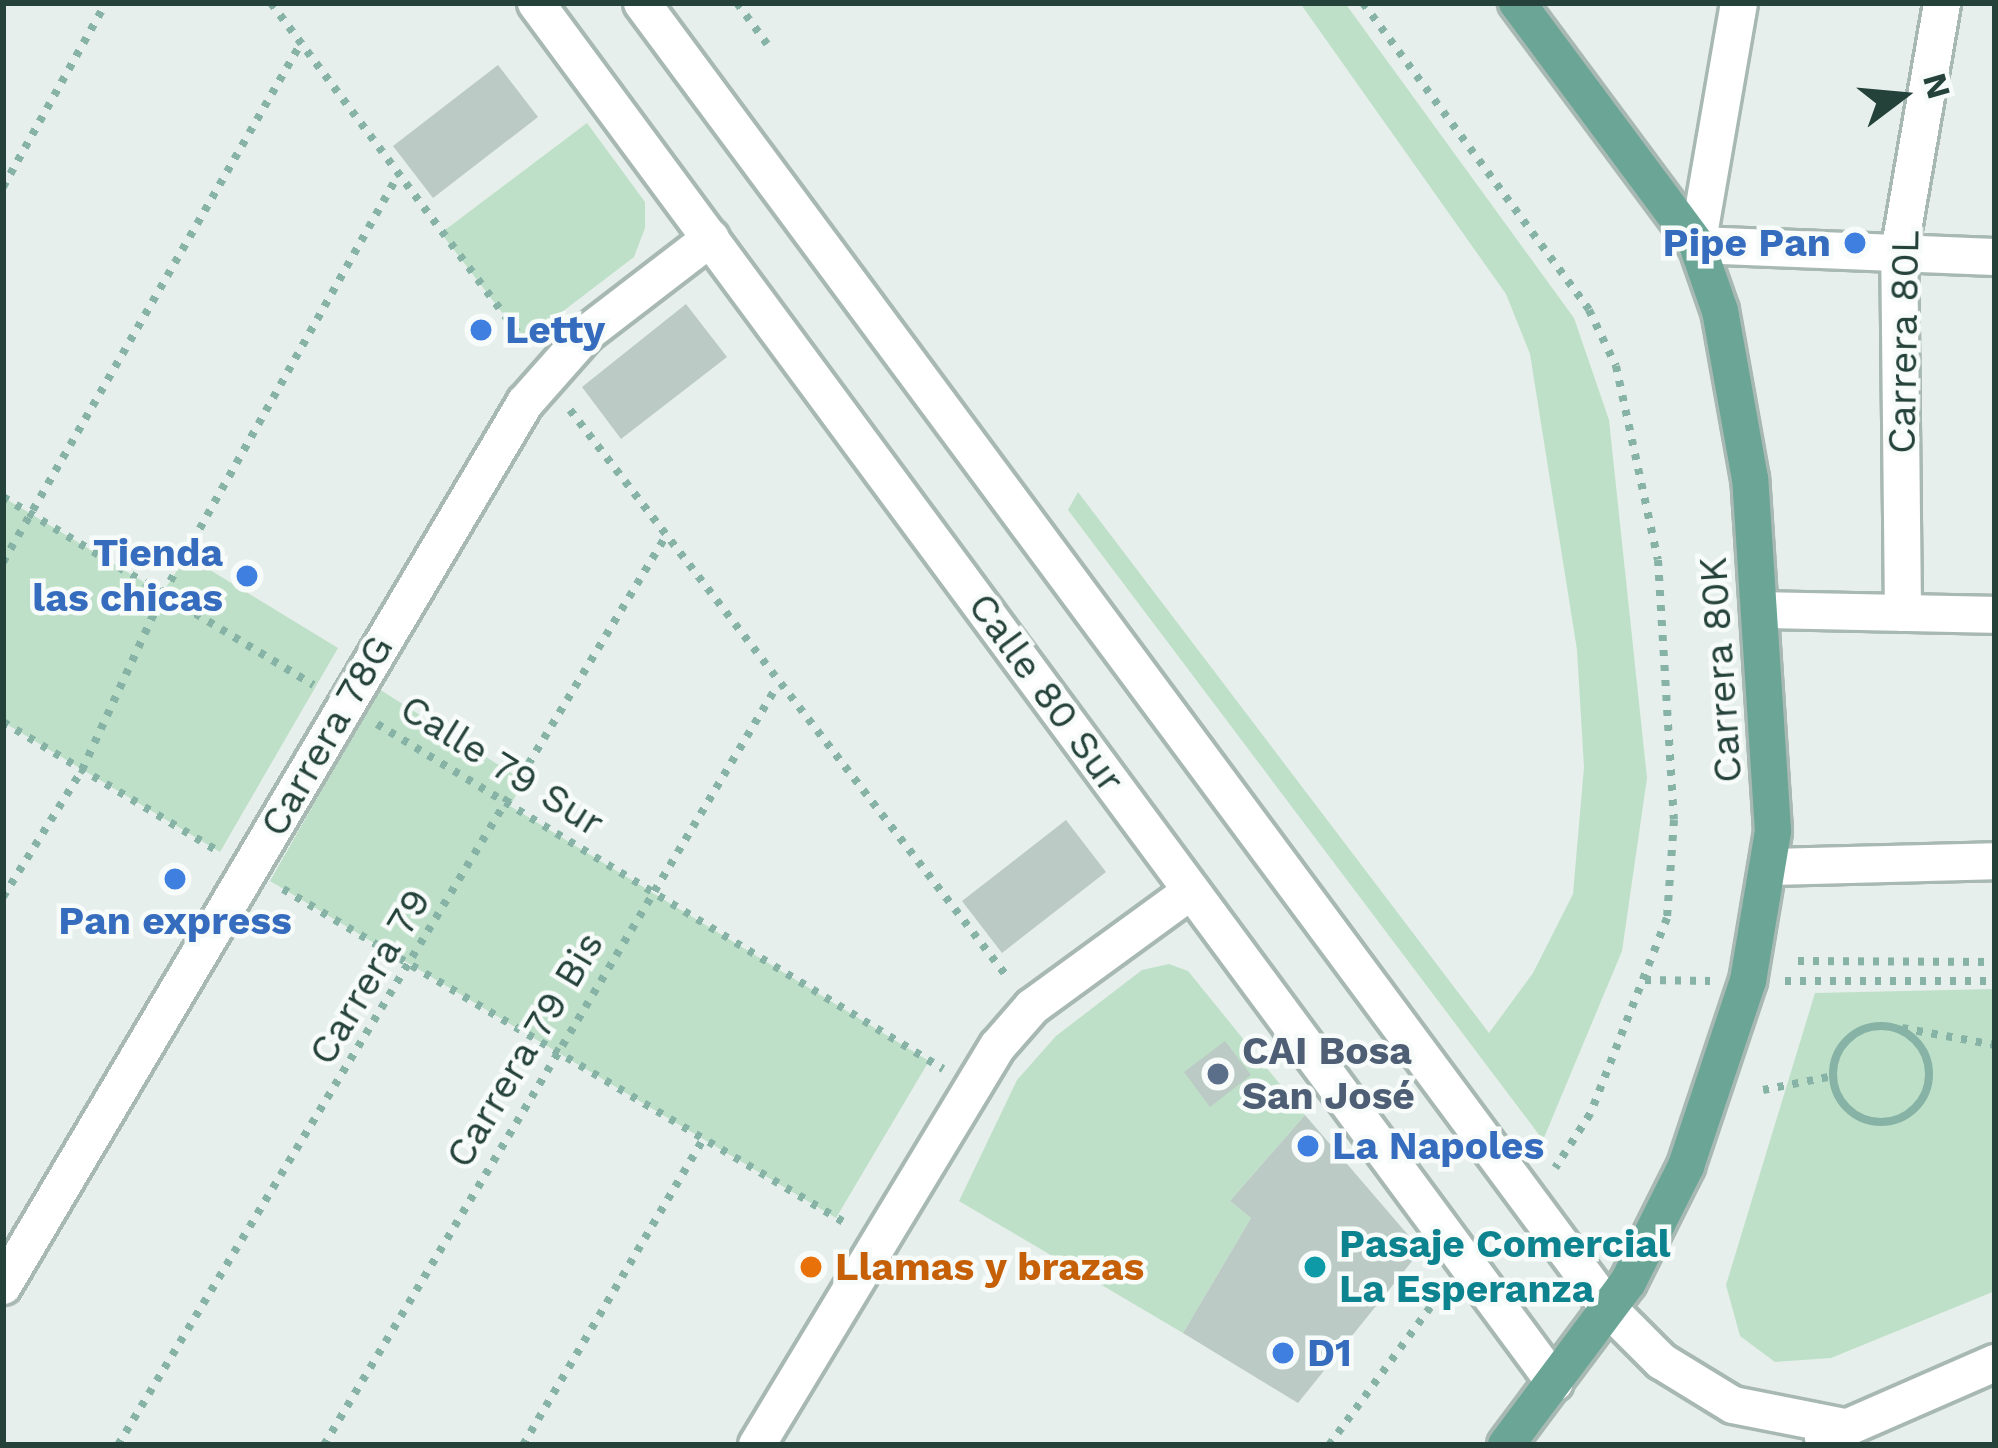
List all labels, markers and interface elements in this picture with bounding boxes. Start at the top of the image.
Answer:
north arrow [1842,36,1962,156]
text: N [1915,69,1959,103]
place label: Pipe Pan [1663,220,1831,266]
street label: Carrera 80L [1879,229,1929,455]
marker: Pipe Pan [1842,230,1868,256]
place label: Letty [505,307,605,353]
marker: Letty [468,317,494,343]
place label: Tienda las chicas [32,531,223,622]
street label: Carrera 80K [1690,555,1752,785]
marker: Tienda las chicas [234,563,260,589]
street label: Calle 80 Sur [958,584,1134,802]
street label: Carrera 78G [250,626,404,846]
street label: Calle 79 Sur [391,685,613,847]
marker: Pan express [162,866,188,892]
street label: Carrera 79 [299,880,441,1074]
place label: Pan express [58,898,292,944]
street label: Carrera 79 Bis [436,923,614,1177]
place label: CAI Bosa San José [1242,1029,1416,1120]
marker: CAI Bosa San José [1205,1061,1231,1087]
place label: La Napoles [1332,1123,1545,1169]
marker: La Napoles [1295,1133,1321,1159]
place label: Pasaje Comercial La Esperanza [1339,1222,1671,1313]
place label: Llamas y brazas [835,1244,1146,1290]
marker: Llamas y brazas [798,1254,824,1280]
marker: Pasaje Comercial La Esperanza [1302,1254,1328,1280]
place label: D1 [1307,1330,1352,1376]
marker: D1 [1270,1340,1296,1366]

